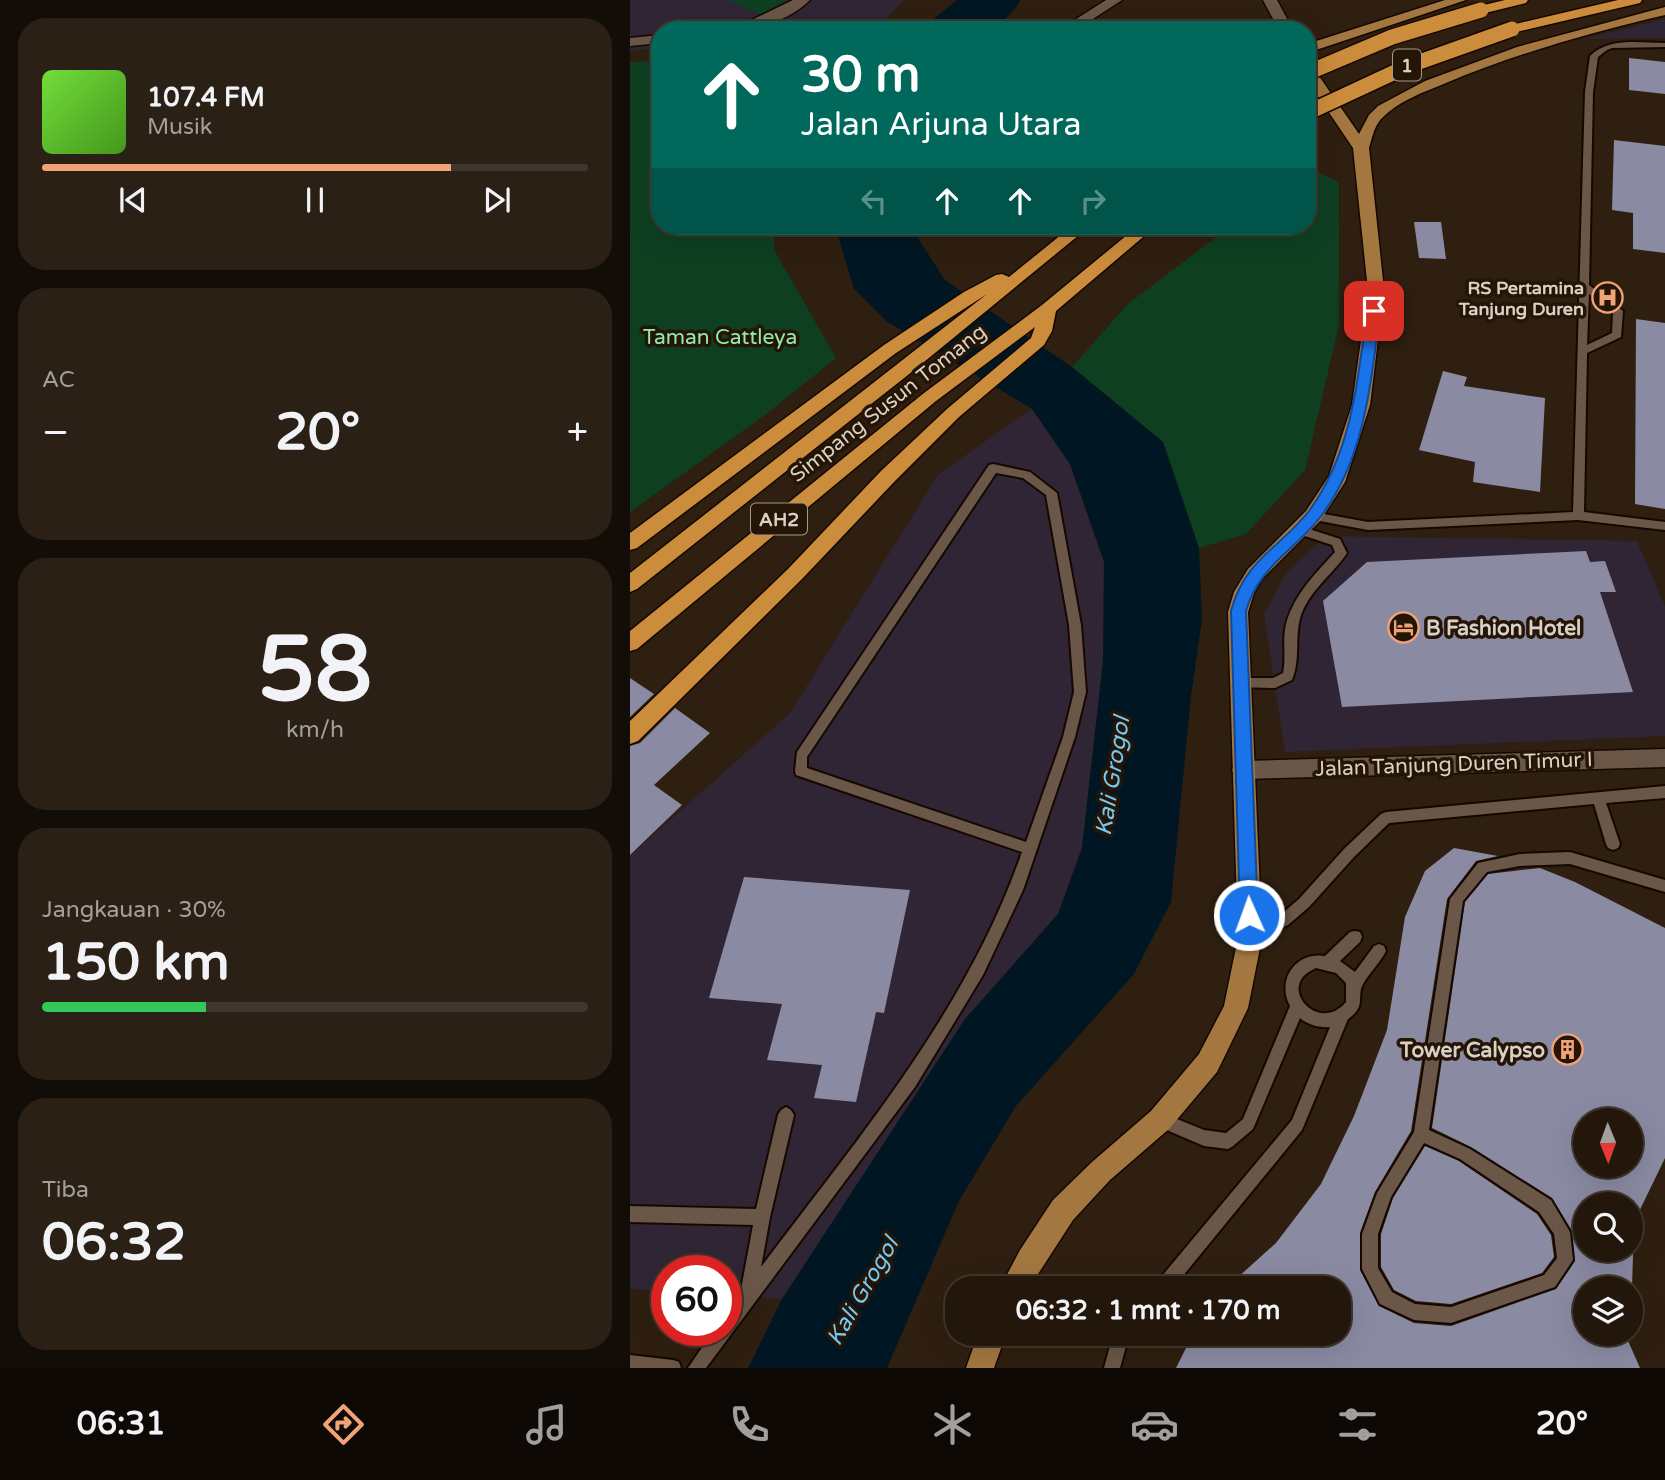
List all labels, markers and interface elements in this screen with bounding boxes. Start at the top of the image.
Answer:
text: 30 m [801,46,920,105]
icon: ahead [686,49,777,140]
road number: 1 [1393,50,1421,80]
text: 107.4 FM [147,82,265,113]
text: Jalan Arjuna Utara [801,106,1081,144]
text: Musik [147,113,212,141]
icon: previous [114,181,152,219]
icon: pause [296,181,334,219]
icon: next [478,181,516,219]
icon: left [855,182,893,220]
icon: ahead [928,182,966,220]
icon: ahead [1001,182,1039,220]
icon: right [1074,182,1112,220]
place label: RS Pertamina Tanjung Duren [1458,277,1584,320]
pin [1344,281,1404,341]
hospital icon: RS Pertamina Tanjung Duren [1590,281,1624,315]
icon: arrive [1355,292,1393,330]
street label: Simpang Susun Tomang [785,319,991,488]
park label: Taman Cattleya [643,325,797,350]
text: AC [42,366,75,394]
text: 20° [275,401,360,464]
text: − [42,410,69,456]
text: + [567,410,588,456]
road number: AH2 [751,504,807,534]
hotel icon: B Fashion Hotel [1386,611,1420,645]
text: 58 [258,615,372,725]
place label: B Fashion Hotel [1426,616,1581,641]
water label: Kali Grogol [1090,713,1137,838]
text: km/h [286,716,344,744]
street label: Jalan Tanjung Duren Timur I [1315,747,1593,782]
position arrow [1212,878,1286,952]
text: Jangkauan · 30% [42,896,226,924]
text: 150 km [42,931,230,994]
building icon: Tower Calypso [1551,1033,1585,1067]
place label: Tower Calypso [1399,1038,1545,1063]
north arrow [1573,1108,1643,1178]
map controls [1573,1108,1643,1346]
text: Tiba [42,1176,89,1204]
button: search [1573,1192,1643,1262]
text: 06:32 [42,1211,186,1274]
water label: Kali Grogol [821,1231,906,1350]
speed limit sign: 60 [651,1255,742,1346]
button: layers [1573,1276,1643,1346]
text: 06:32 · 1 mnt · 170 m [1016,1295,1280,1326]
icon: directions [319,1400,368,1449]
icon: music [522,1400,571,1449]
icon: phone [725,1400,774,1449]
icon: climate [928,1400,977,1449]
icon: car [1130,1400,1179,1449]
icon: filters [1333,1400,1382,1449]
text: 06:31 [77,1405,166,1443]
text: 20° [1536,1405,1588,1443]

